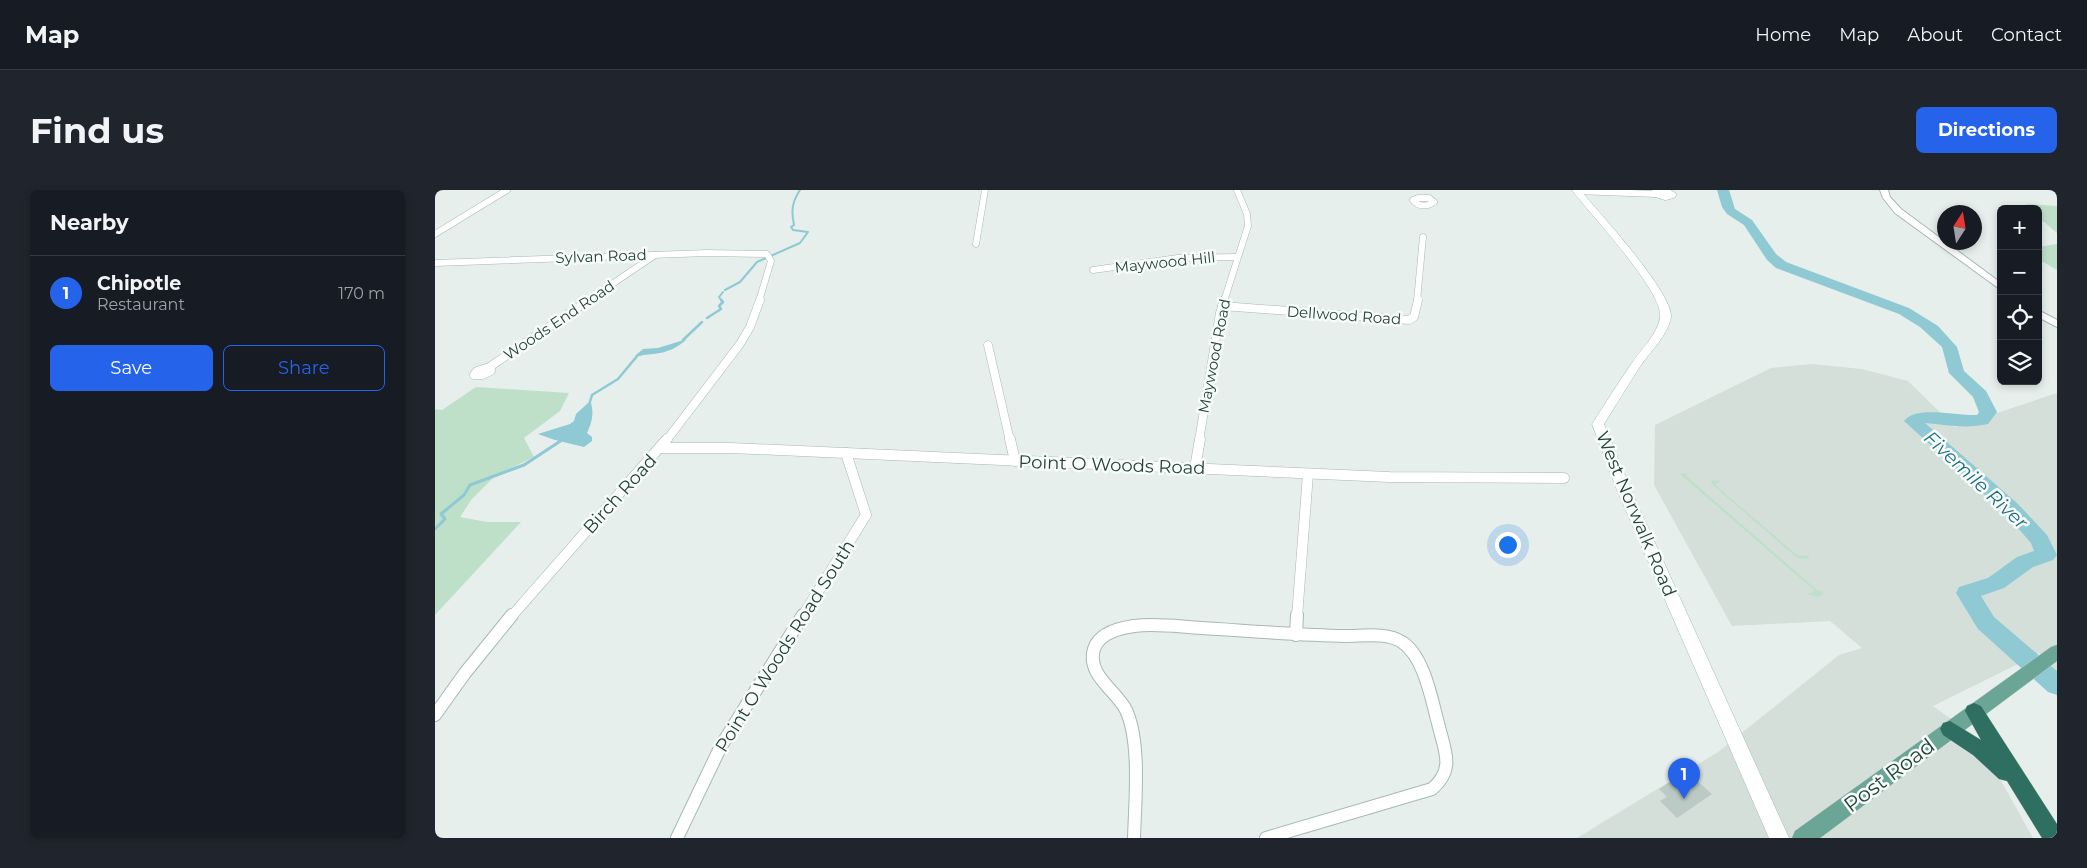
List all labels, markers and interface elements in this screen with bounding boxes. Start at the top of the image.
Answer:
text: Map [25,20,79,49]
text: Home [1755,24,1811,46]
text: Map [1839,24,1879,46]
text: About [1907,24,1963,46]
text: Contact [1991,24,2062,46]
button: Directions [1916,107,2057,153]
text: Find us [30,109,164,152]
north arrow [1937,205,1982,250]
map controls [1997,205,2042,385]
button: + [1997,205,2042,250]
text: Nearby [50,210,129,235]
street label: Sylvan Road [555,245,647,267]
street label: Maywood Hill [1114,247,1216,277]
button: − [1997,250,2042,295]
text: Chipotle [97,272,181,295]
street label: Woods End Road [500,276,618,364]
text: 1 [63,284,69,303]
text: 170 m [338,284,385,303]
text: Restaurant [97,295,185,314]
button: locate [1997,295,2042,340]
street label: Maywood Road [1194,297,1234,415]
street label: Dellwood Road [1286,302,1402,328]
button: layers [1997,340,2042,385]
button: Save [50,345,213,391]
button: Share [223,345,385,391]
water label: Fivemile River [1919,426,2033,534]
street label: West Norwalk Road [1591,428,1681,600]
street label: Birch Road [579,450,661,538]
street label: Point O Woods Road [1018,451,1206,479]
your location [1495,532,1521,558]
street label: Point O Woods Road South [711,536,859,756]
street label: Post Road [1839,733,1939,817]
pin: 1 [1668,758,1700,799]

